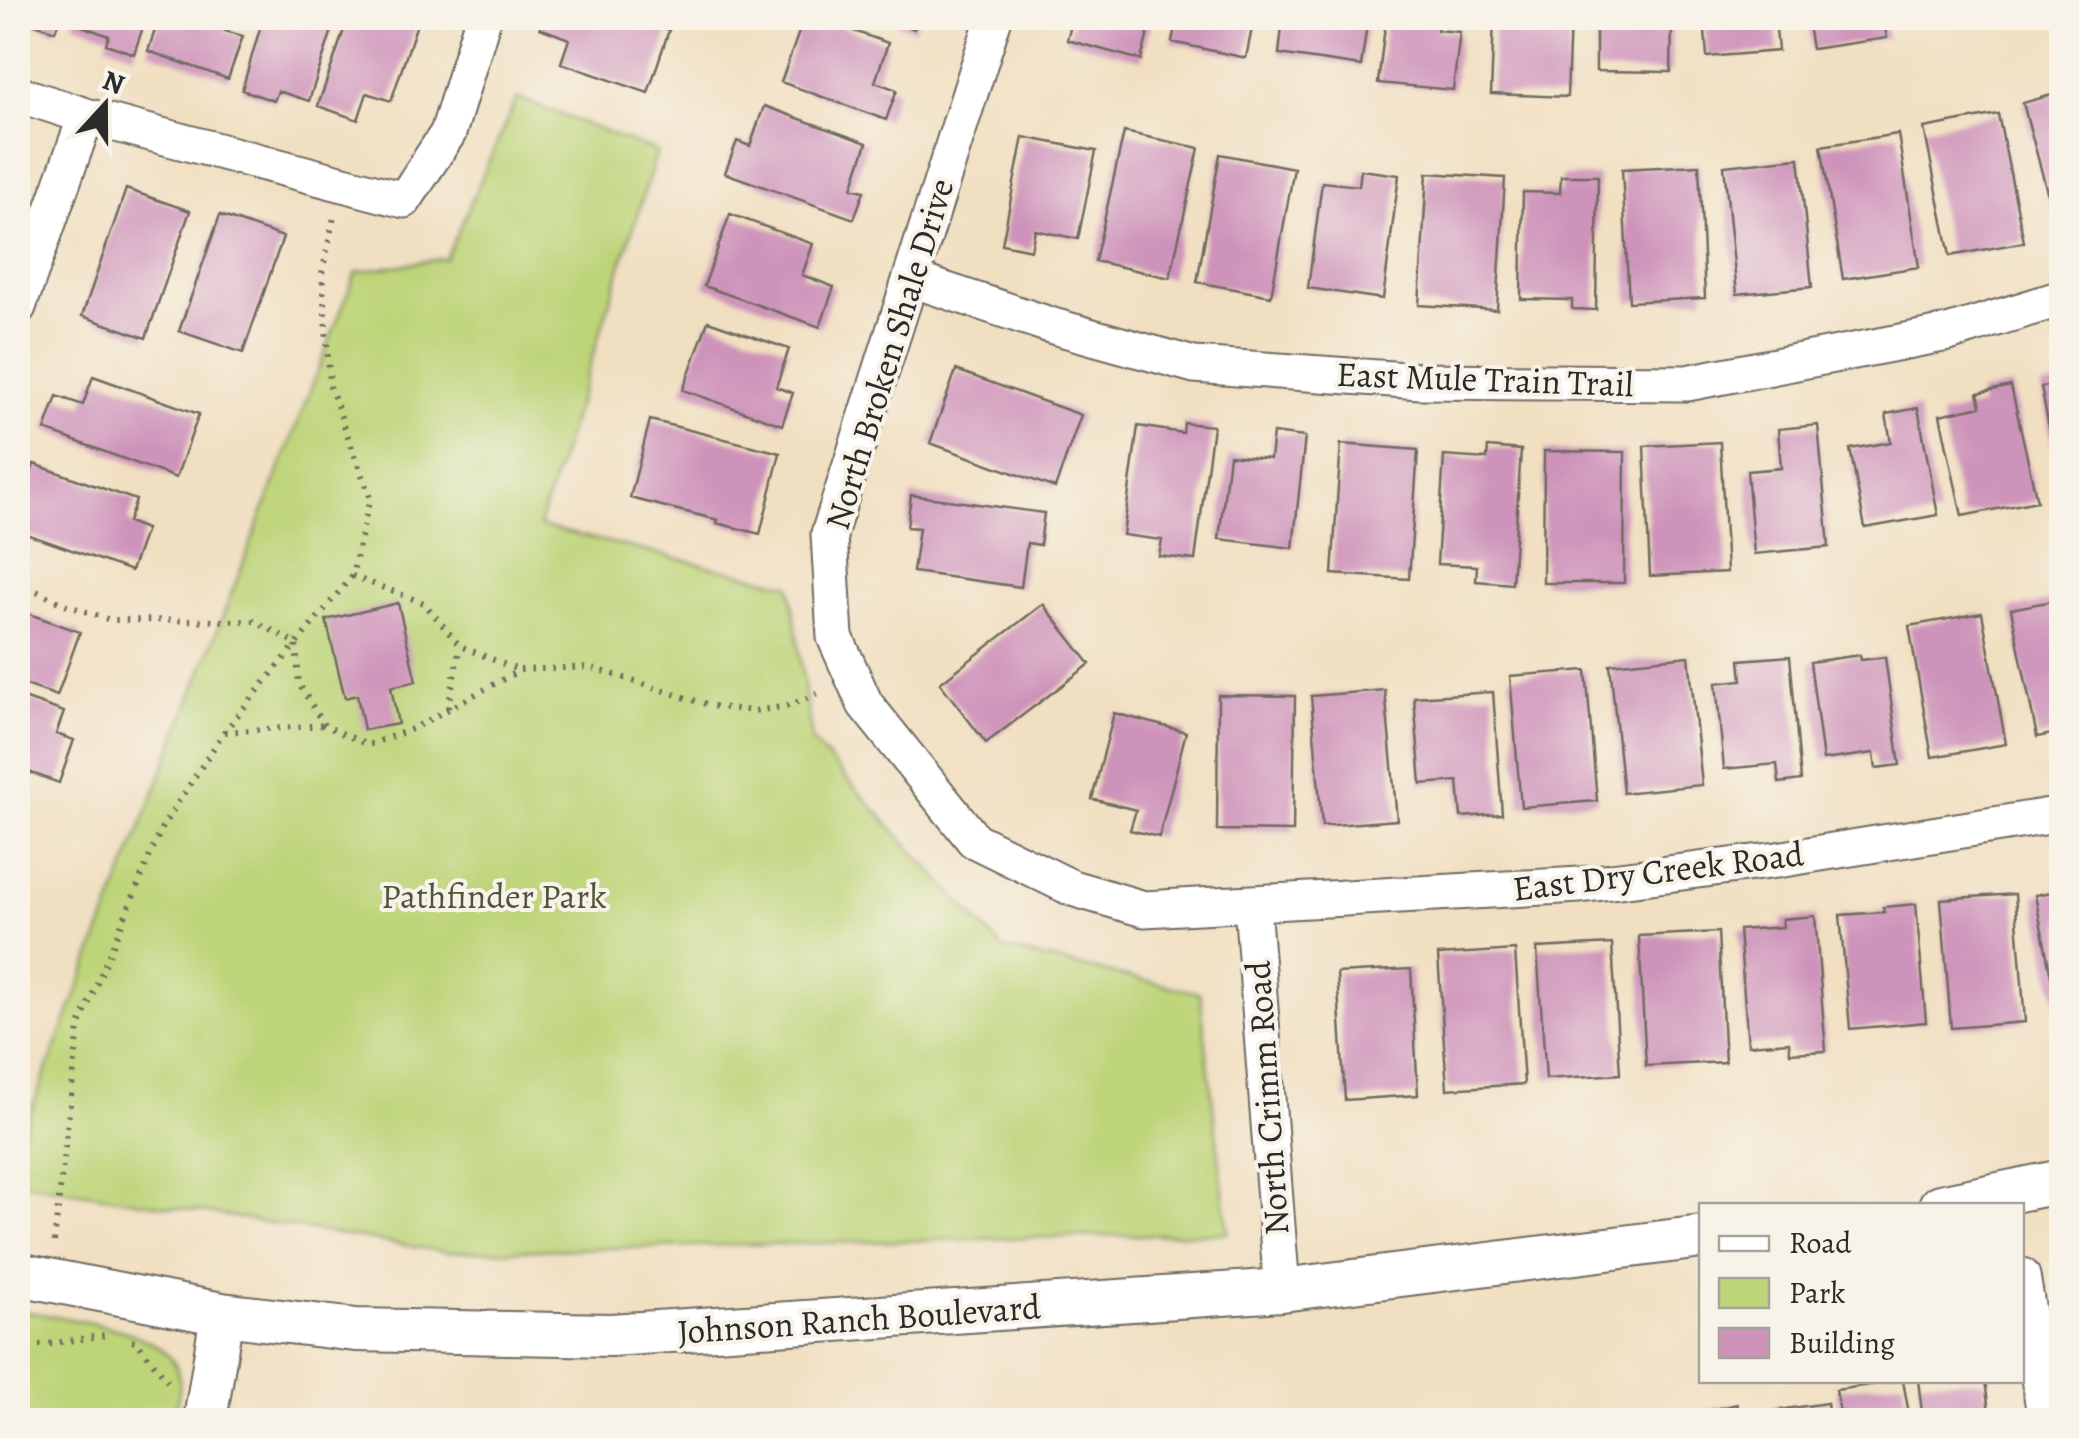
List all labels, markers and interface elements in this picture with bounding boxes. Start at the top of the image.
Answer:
north arrow [55,55,155,155]
text: N [97,61,130,104]
street label: North Broken Shale Drive [813,172,965,536]
street label: East Mule Train Trail [1336,350,1634,408]
street label: East Dry Creek Road [1510,829,1806,913]
park label: Pathfinder Park [381,872,607,920]
street label: North Crimm Road [1233,959,1301,1237]
legend [1699,1203,2024,1383]
text: Road [1789,1223,1852,1263]
text: Park [1789,1273,1845,1313]
street label: Johnson Ranch Boulevard [676,1282,1042,1356]
text: Building [1789,1323,1895,1363]

